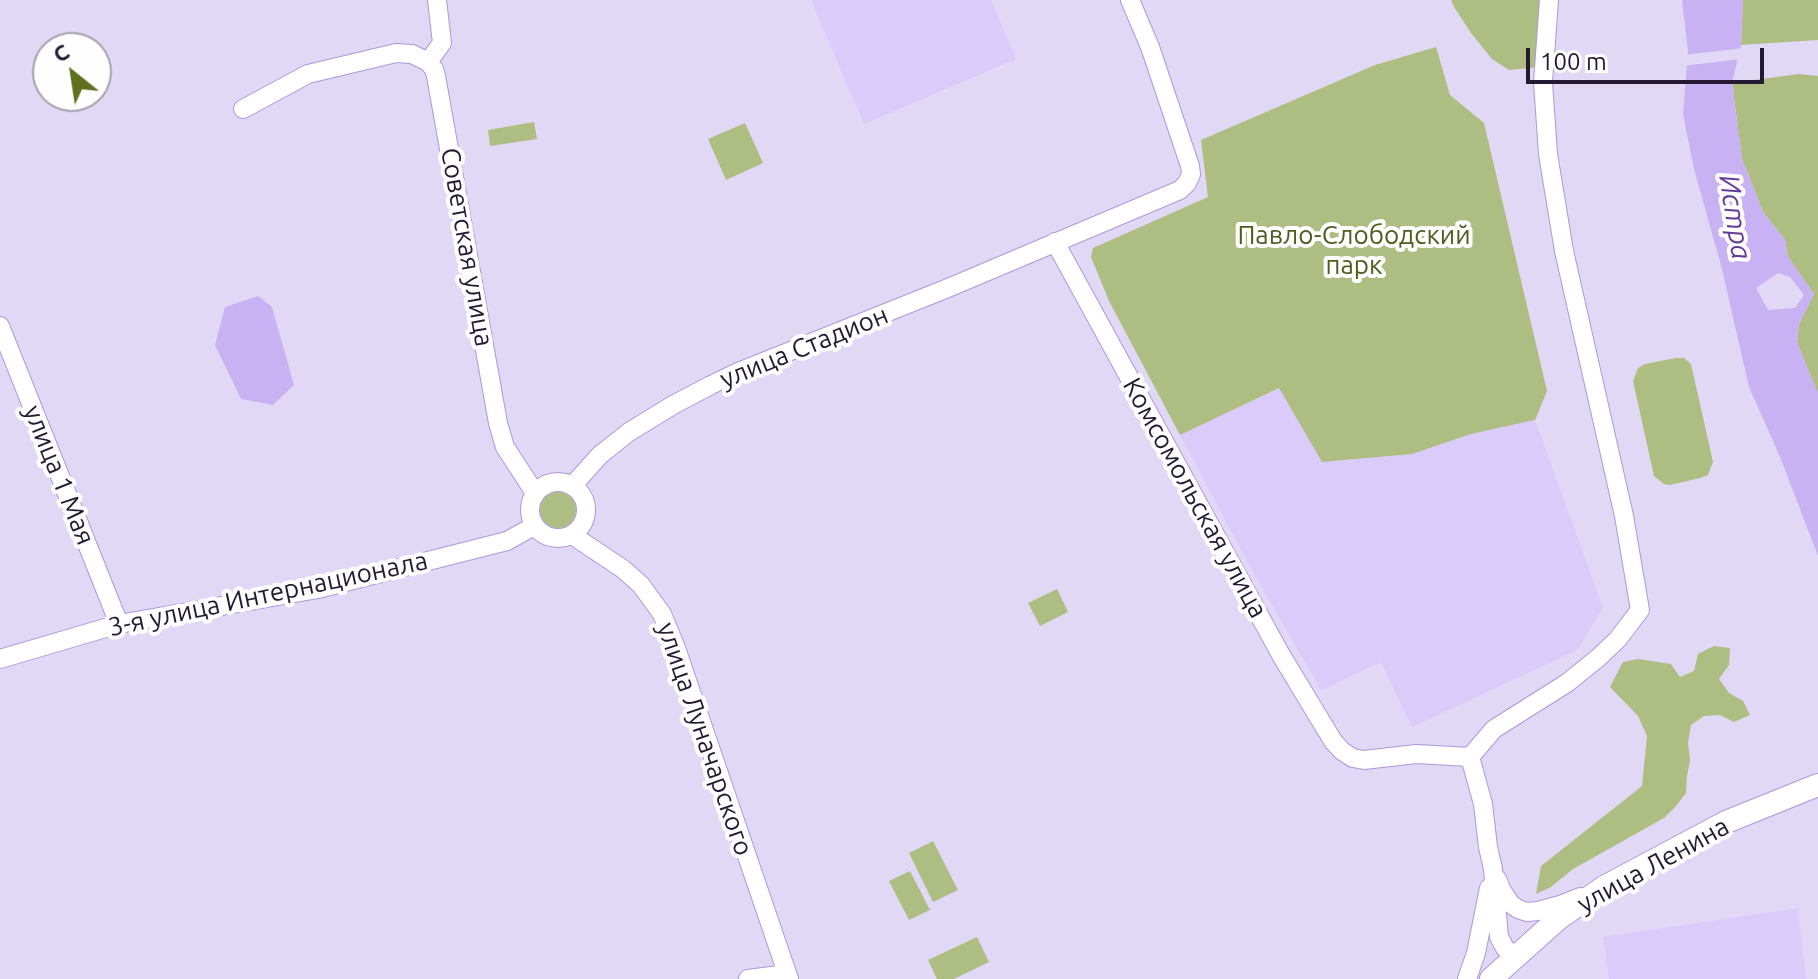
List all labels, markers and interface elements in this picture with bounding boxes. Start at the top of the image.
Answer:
north arrow [32,32,112,112]
scale bar [1530,32,1768,82]
text: С [48,38,73,67]
text: 100 m [1540,48,1607,75]
street label: Советская улица [434,145,500,349]
water label: Истра [1712,172,1758,262]
park label: Павло-Слободский парк [1237,219,1471,280]
street label: улица Стадион [715,299,893,395]
street label: Комсомольская улица [1116,373,1274,623]
street label: улица 1 Мая [17,401,101,549]
street label: 3-я улица Интернационала [106,545,430,643]
street label: улица Луначарского [650,618,760,860]
street label: улица Ленина [1572,810,1734,920]

